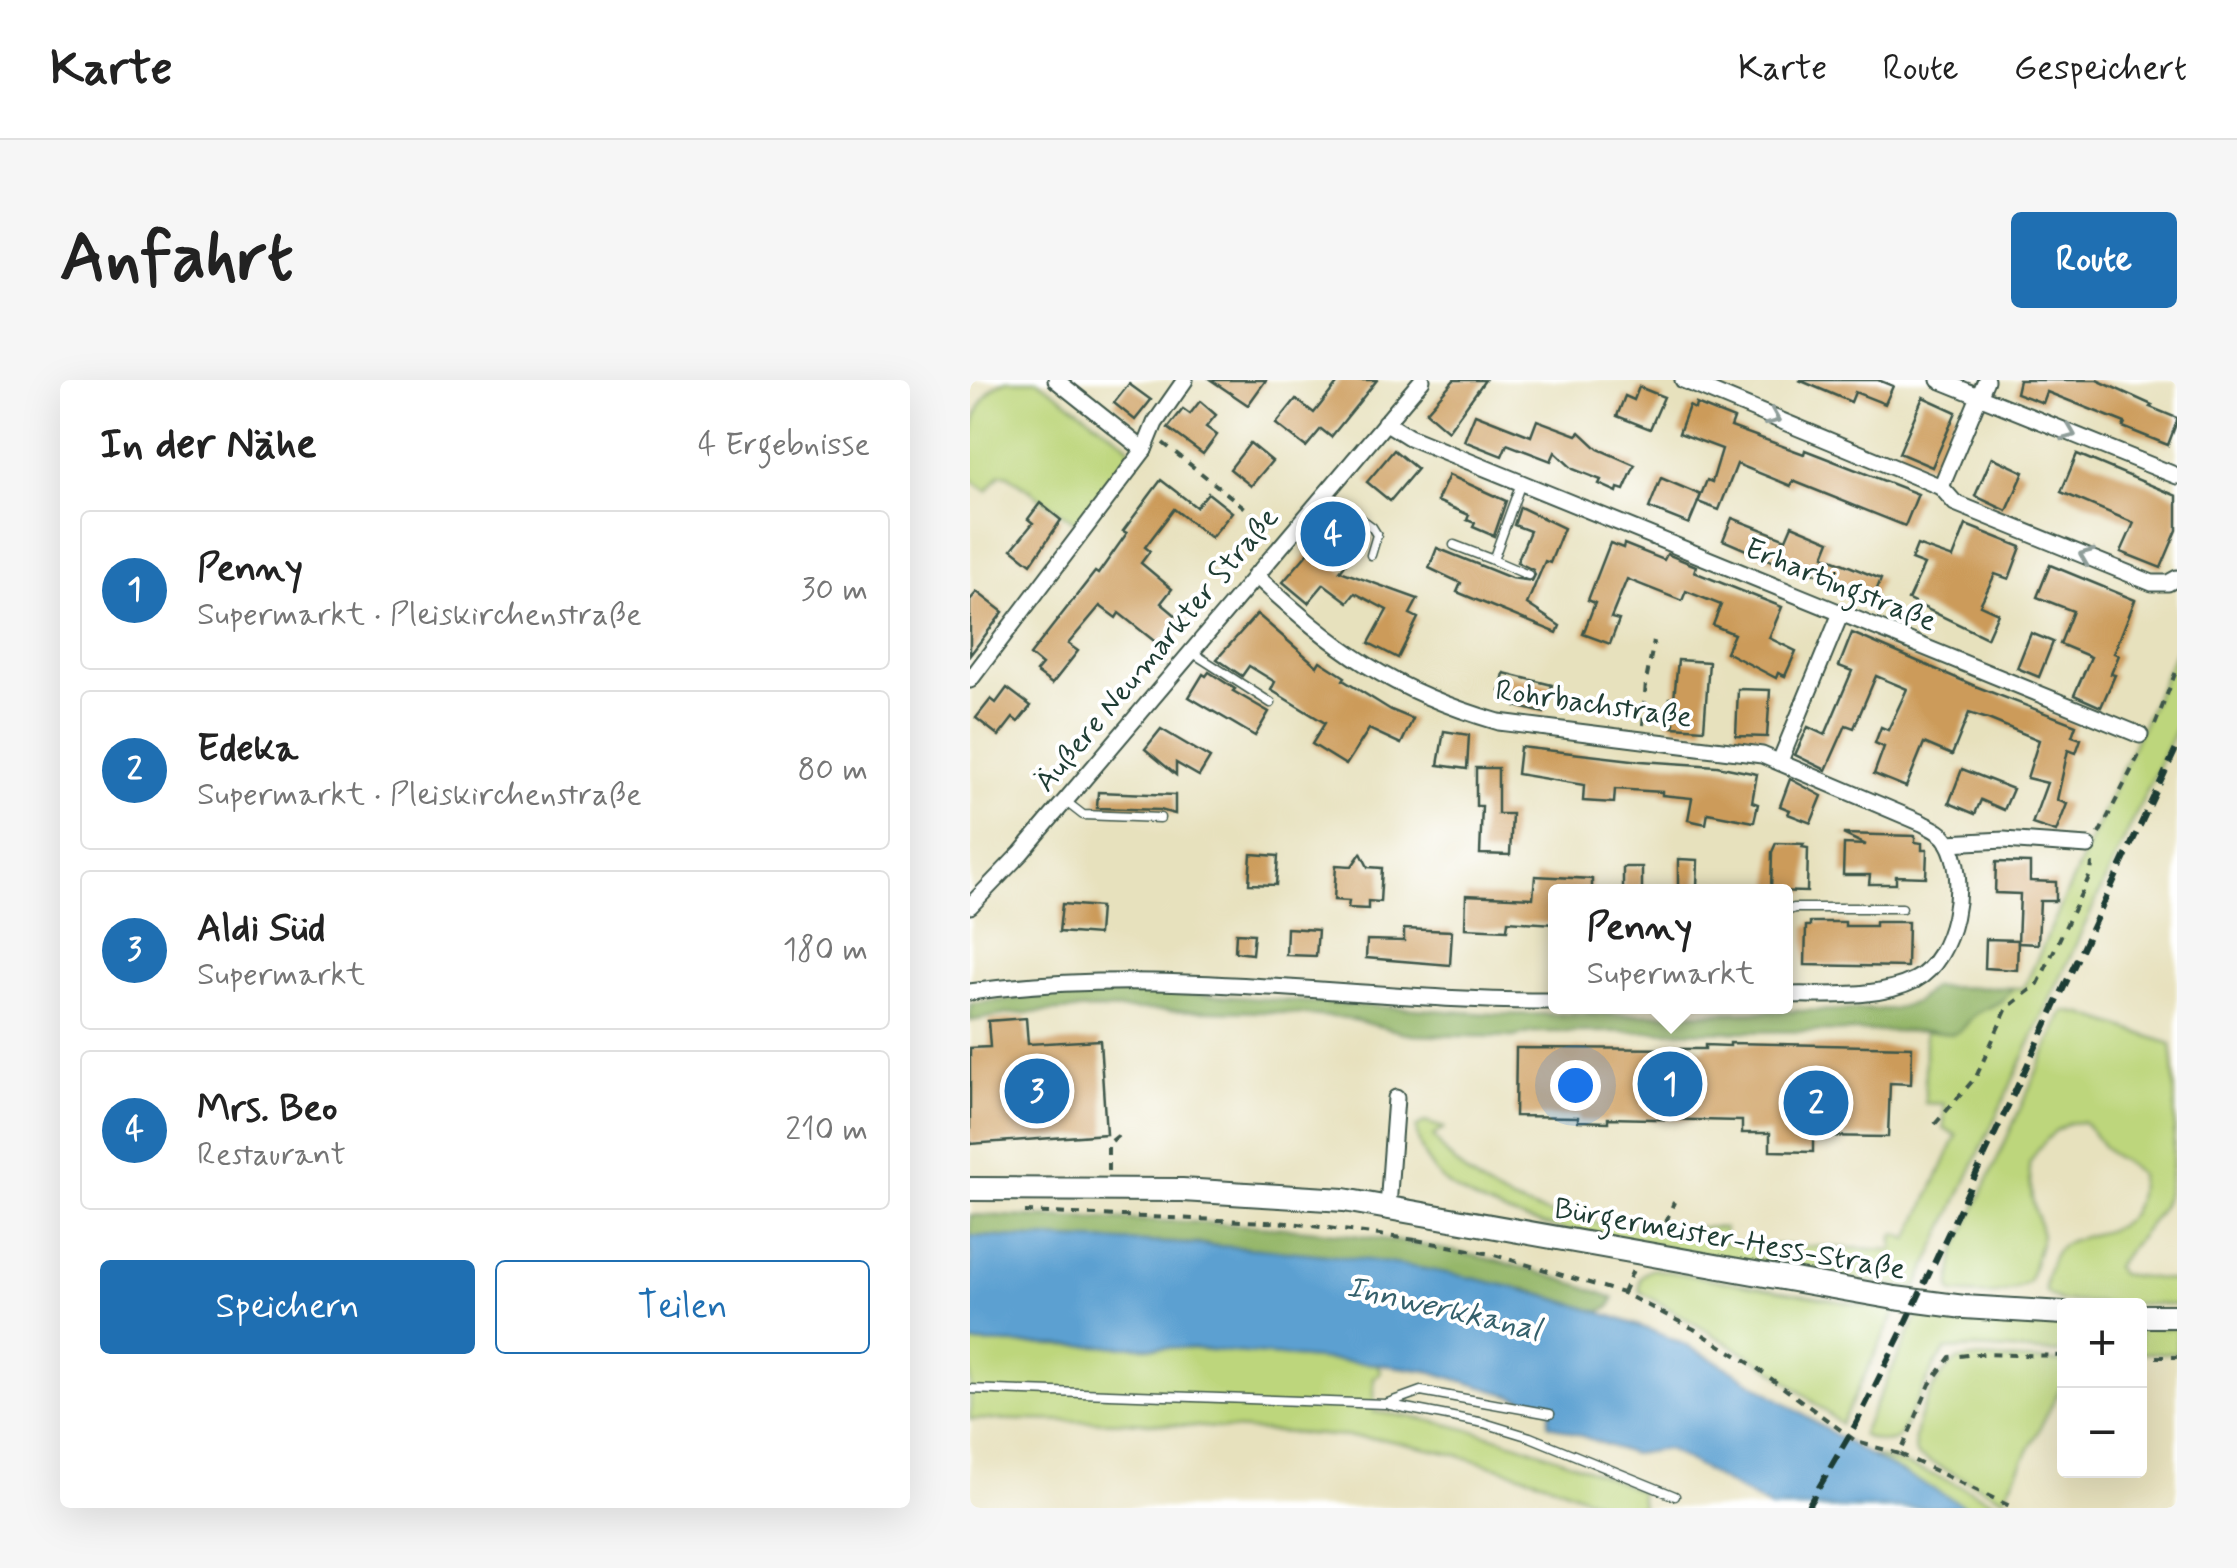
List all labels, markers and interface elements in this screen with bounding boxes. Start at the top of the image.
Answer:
text: Karte [50,38,173,101]
text: Karte [1738,46,1827,92]
text: Route [1882,46,1959,92]
text: Gespeichert [2014,46,2187,92]
button: Route [2011,212,2177,308]
text: Anfahrt [60,214,293,306]
one-way arrow [1763,406,1781,426]
text: In der Nähe [100,418,317,473]
one-way arrow [2060,422,2077,442]
text: 4 Ergebnisse [698,424,870,466]
pin: 4 [1300,496,1366,572]
street label: Äußere Neumarkter Straße [1026,499,1288,801]
street label: Erhartingstraße [1738,529,1942,644]
text: Penny [197,545,303,594]
one-way arrow [2078,548,2096,568]
text: 1 [127,569,142,611]
text: 30 m [801,569,868,611]
text: Supermarkt · Pleiskirchenstraße [197,594,642,636]
street label: Rohrbachstraße [1493,671,1695,738]
text: Edeka [197,725,298,774]
text: 2 [127,749,142,791]
text: 80 m [798,749,868,791]
text: Supermarkt · Pleiskirchenstraße [197,774,642,816]
popup [1548,884,1793,1014]
text: Penny [1586,904,1693,953]
text: Aldi Süd [197,905,325,954]
text: 3 [127,929,142,971]
text: 180 m [783,929,868,971]
text: Supermarkt [1586,953,1755,995]
text: Supermarkt [197,954,365,996]
pin: 1 [1638,1046,1702,1122]
pin: 3 [1004,1054,1070,1128]
your location [1550,1060,1601,1111]
pin: 2 [1784,1066,1848,1140]
text: Mrs. Beo [197,1085,337,1134]
text: 4 [125,1109,144,1151]
text: 210 m [785,1109,868,1151]
text: Restaurant [197,1134,346,1176]
street label: Bürgermeister-Hess-Straße [1551,1189,1908,1293]
button: Speichern [100,1260,475,1354]
button: Teilen [495,1260,870,1354]
water label: Innwerkkanal [1343,1266,1548,1352]
map controls [2057,1298,2147,1478]
button: + [2057,1298,2147,1388]
button: − [2057,1388,2147,1478]

